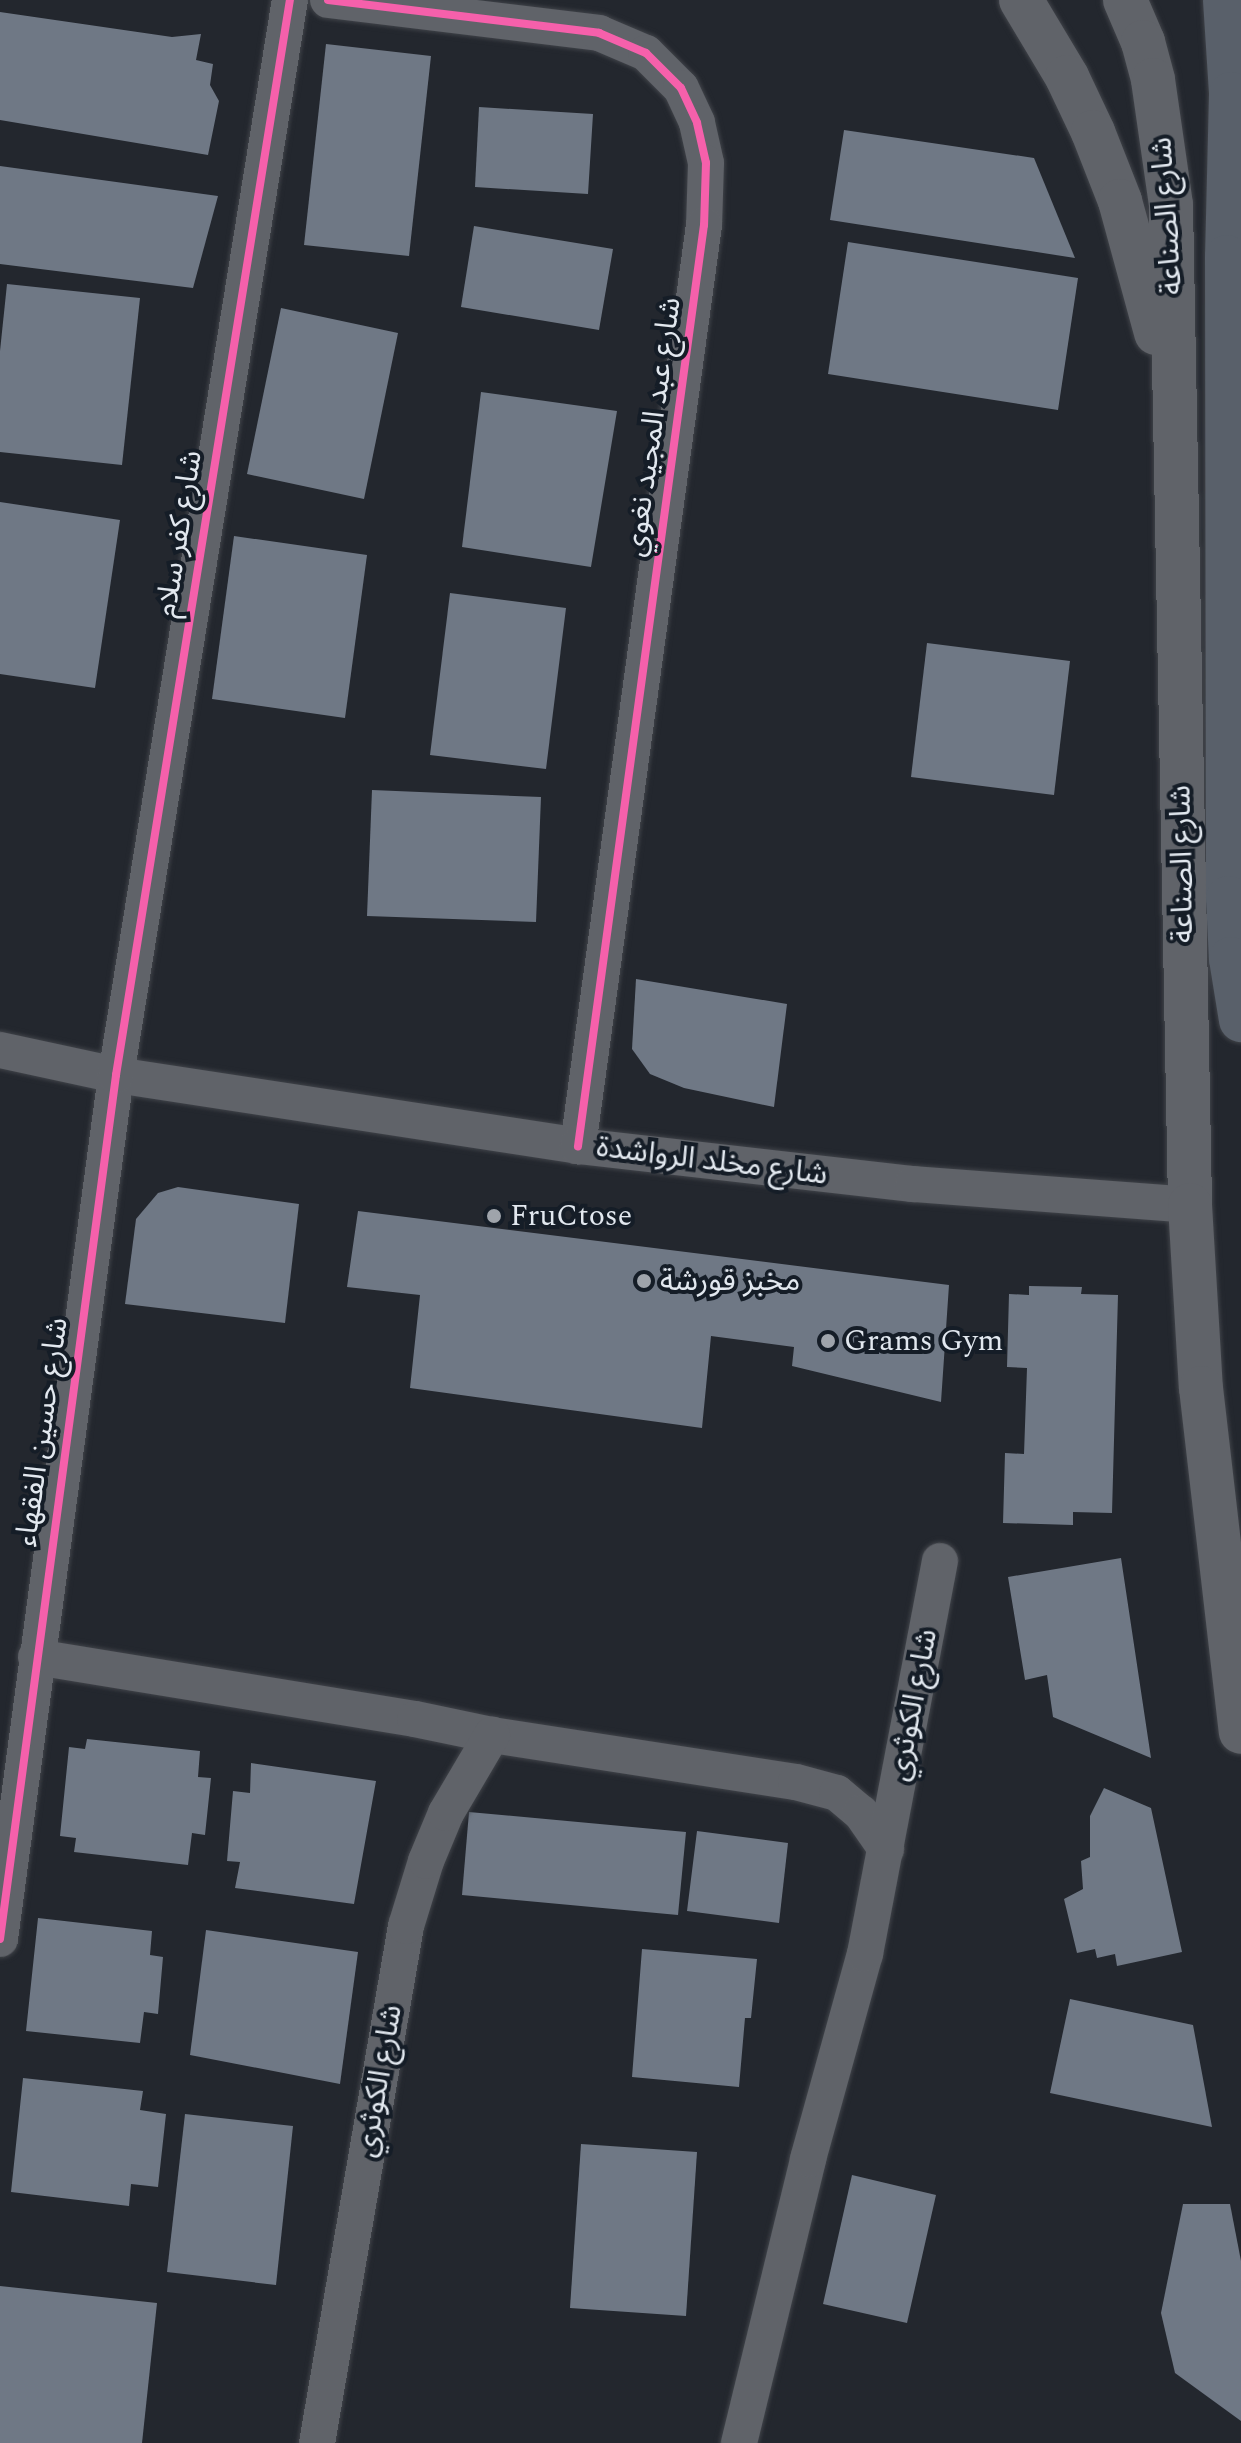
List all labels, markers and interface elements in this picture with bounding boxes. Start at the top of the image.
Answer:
street label: شارع الصناعة [1144,136,1190,296]
street label: شارع عبد المجيد نغوي [617,295,689,559]
street label: شارع كفر سلام [148,448,210,620]
street label: شارع الصناعة [1163,785,1201,943]
street label: شارع مخلد الرواشدة [595,1129,829,1193]
place label: FruCtose [510,1198,632,1234]
marker: FruCtose [485,1207,503,1225]
place label: مخبز قورشة [660,1263,800,1299]
marker: مخبز قورشة [635,1272,653,1290]
street label: شارع حسين الفقهاء [8,1315,76,1549]
place label: Grams Gym [844,1323,1003,1359]
marker: Grams Gym [819,1332,837,1350]
street label: شارع الكوثري [881,1626,945,1784]
street label: شارع الكوثري [348,2002,410,2160]

